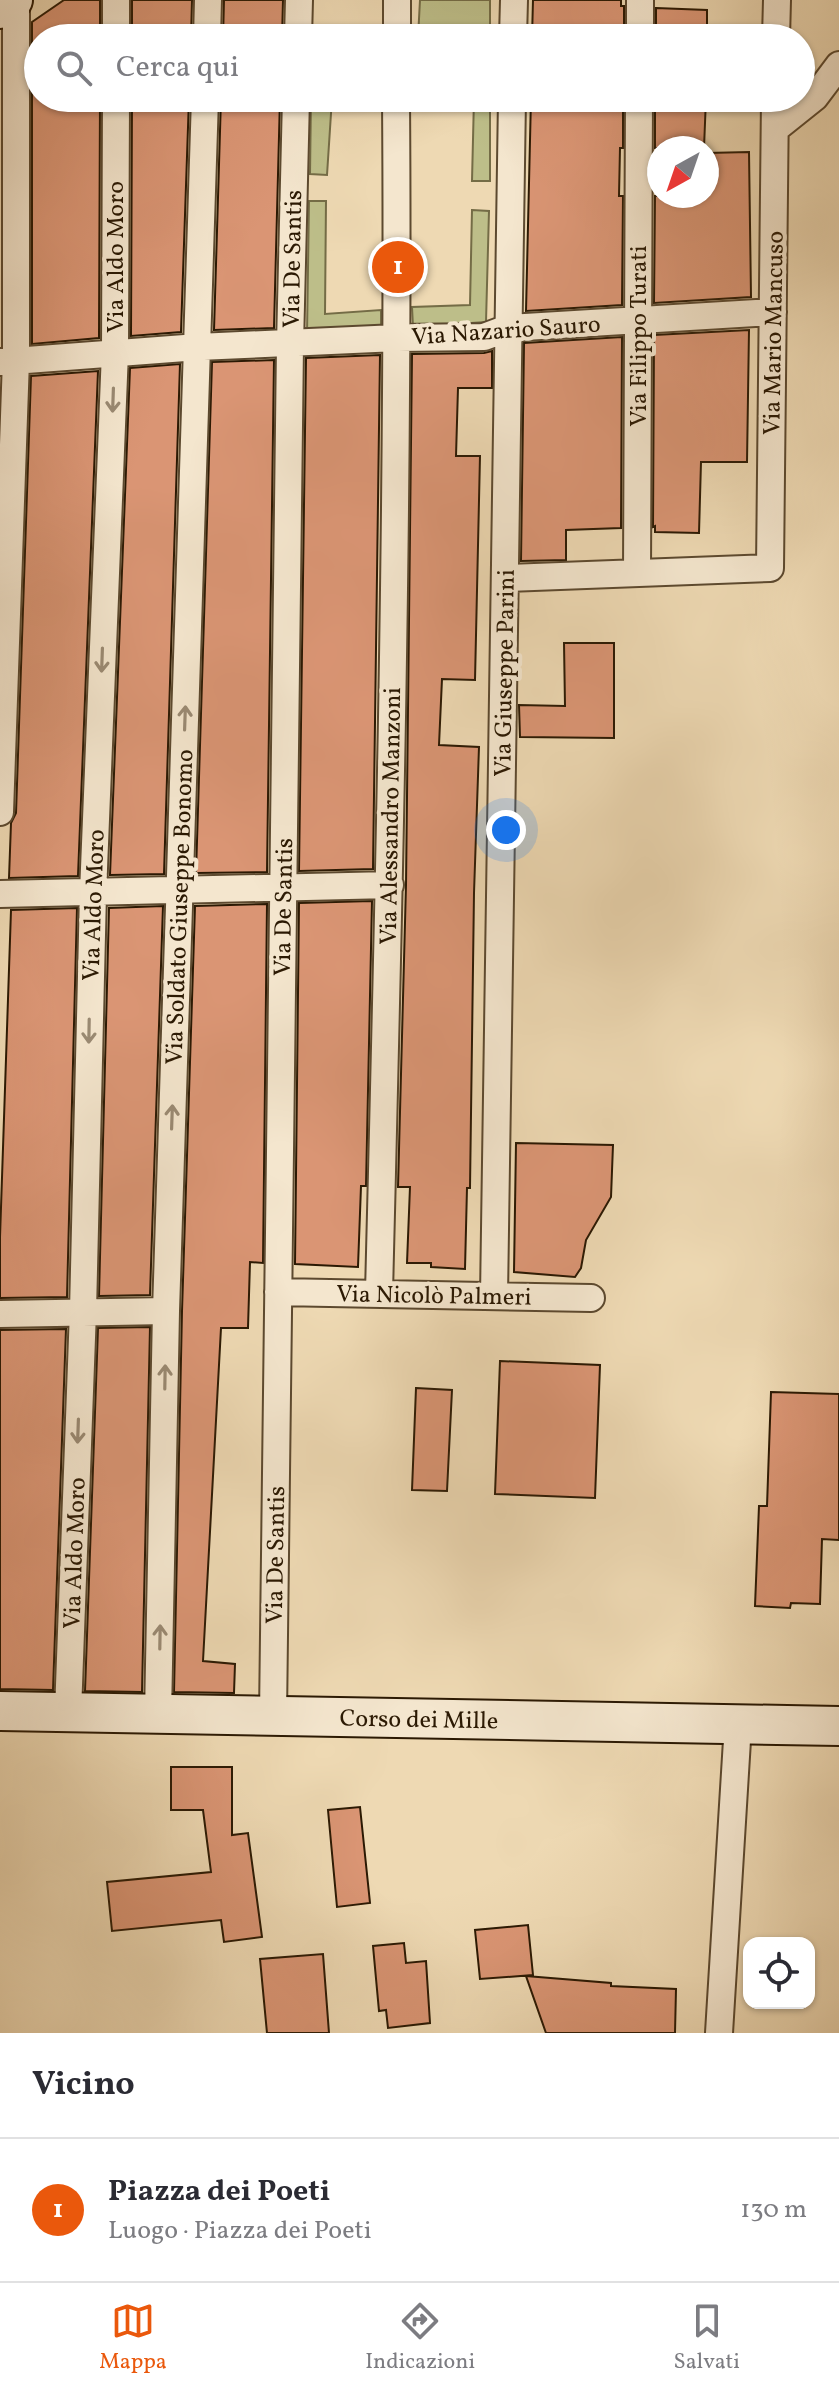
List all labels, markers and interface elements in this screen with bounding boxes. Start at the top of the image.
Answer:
search box [24,24,815,112]
icon: search [52,46,96,90]
text: Cerca qui [116,47,239,89]
north arrow [647,136,719,208]
street label: Via Aldo Moro [100,181,134,333]
street label: Via De Santis [276,190,312,329]
street label: Via Mario Mancuso [756,231,794,435]
pin: 1 [372,237,424,297]
street label: Via Filippo Turati [623,245,657,427]
street label: Via Nazario Sauro [410,308,602,356]
one-way arrow [105,386,120,413]
street label: Via Giuseppe Parini [487,569,525,777]
one-way arrow [95,646,110,673]
street label: Via Alessandro Manzoni [373,687,411,945]
one-way arrow [178,705,193,732]
street label: Via Soldato Giuseppe Bonomo [159,749,203,1065]
your location [486,810,526,850]
street label: Via Aldo Moro [75,829,115,982]
street label: Via De Santis [267,838,303,977]
one-way arrow [82,1017,97,1044]
one-way arrow [165,1104,180,1131]
street label: Via Nicolò Palmeri [336,1278,532,1316]
one-way arrow [157,1364,172,1391]
one-way arrow [71,1417,86,1444]
street label: Via Aldo Moro [56,1477,96,1630]
street label: Via De Santis [259,1486,295,1625]
one-way arrow [152,1624,167,1651]
street label: Corso dei Mille [339,1703,499,1739]
map controls [743,1937,815,2009]
button: locate [743,1937,815,2009]
text: Vicino [32,2062,135,2109]
text: Piazza dei Poeti [108,2171,330,2213]
text: 1 [53,2192,63,2228]
text: 130 m [740,2192,807,2228]
text: Luogo · Piazza dei Poeti [108,2213,371,2249]
tab: Mappa [99,2299,167,2378]
tab: Indicazioni [365,2299,475,2378]
tab: Salvati [674,2299,740,2378]

